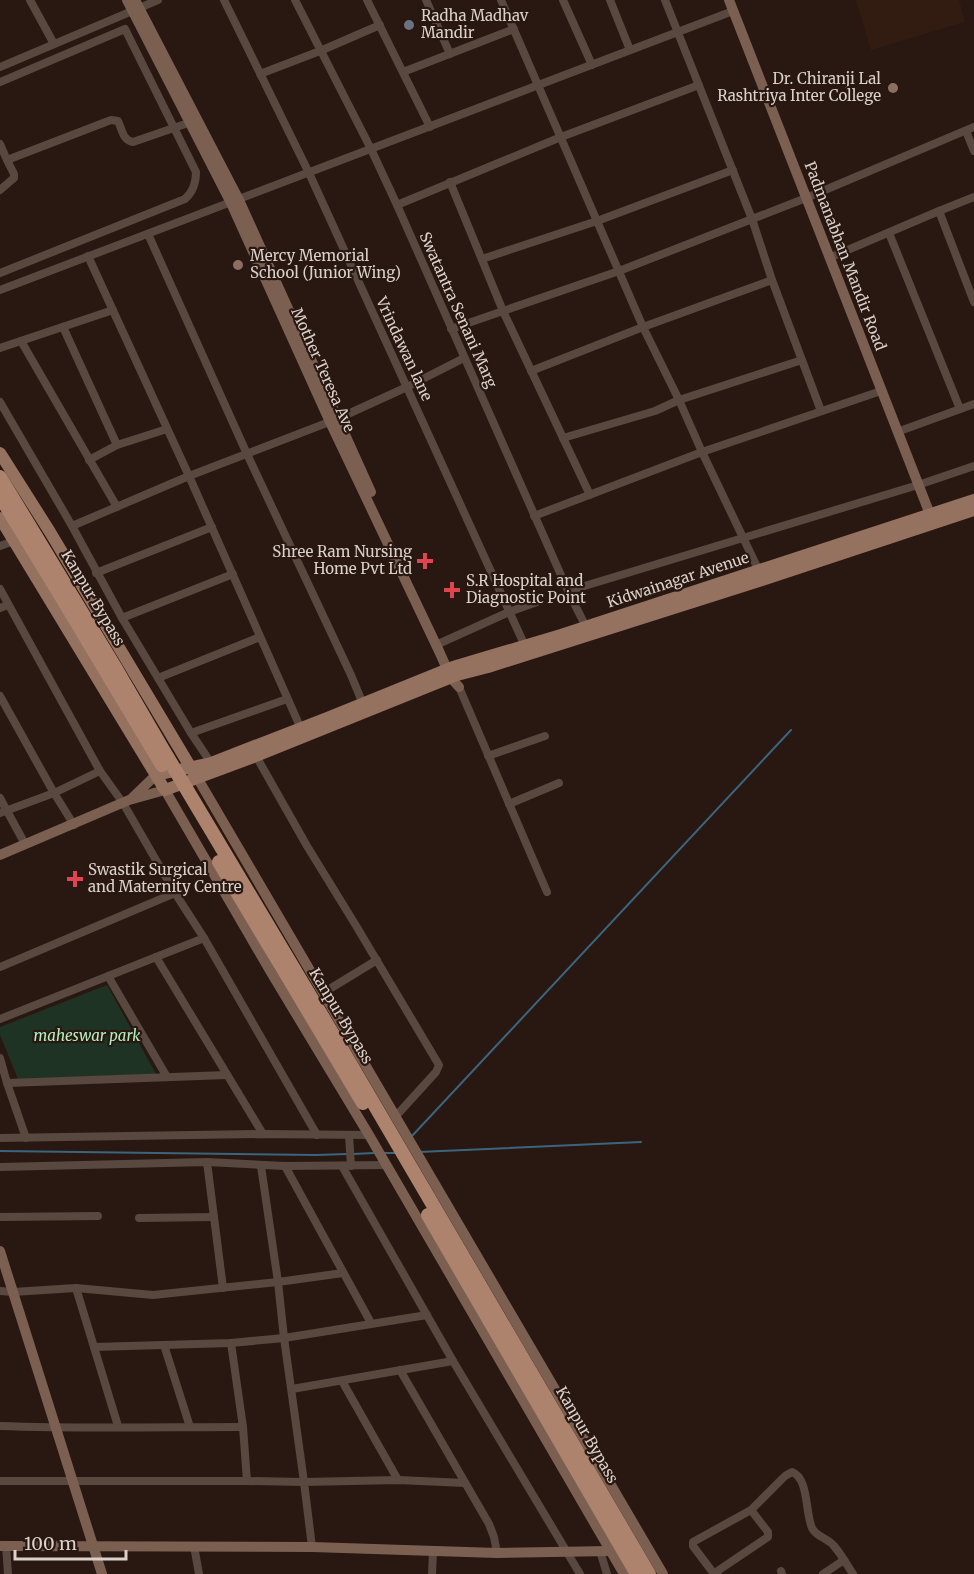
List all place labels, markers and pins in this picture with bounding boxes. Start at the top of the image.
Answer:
place label: Radha Madhav Mandir [421,6,529,42]
marker: Radha Madhav Mandir [402,18,416,32]
place label: Dr. Chiranji Lal Rashtriya Inter College [717,69,881,105]
marker: Dr. Chiranji Lal Rashtriya Inter College [886,81,900,95]
place label: Mercy Memorial School (Junior Wing) [250,246,401,282]
marker: Mercy Memorial School (Junior Wing) [231,258,245,272]
place label: Shree Ram Nursing Home Pvt Ltd [272,542,412,578]
marker: Shree Ram Nursing Home Pvt Ltd [416,552,434,570]
place label: S.R Hospital and Diagnostic Point [466,571,586,607]
marker: S.R Hospital and Diagnostic Point [443,581,461,599]
place label: Swastik Surgical and Maternity Centre [88,860,242,896]
marker: Swastik Surgical and Maternity Centre [66,870,84,888]

